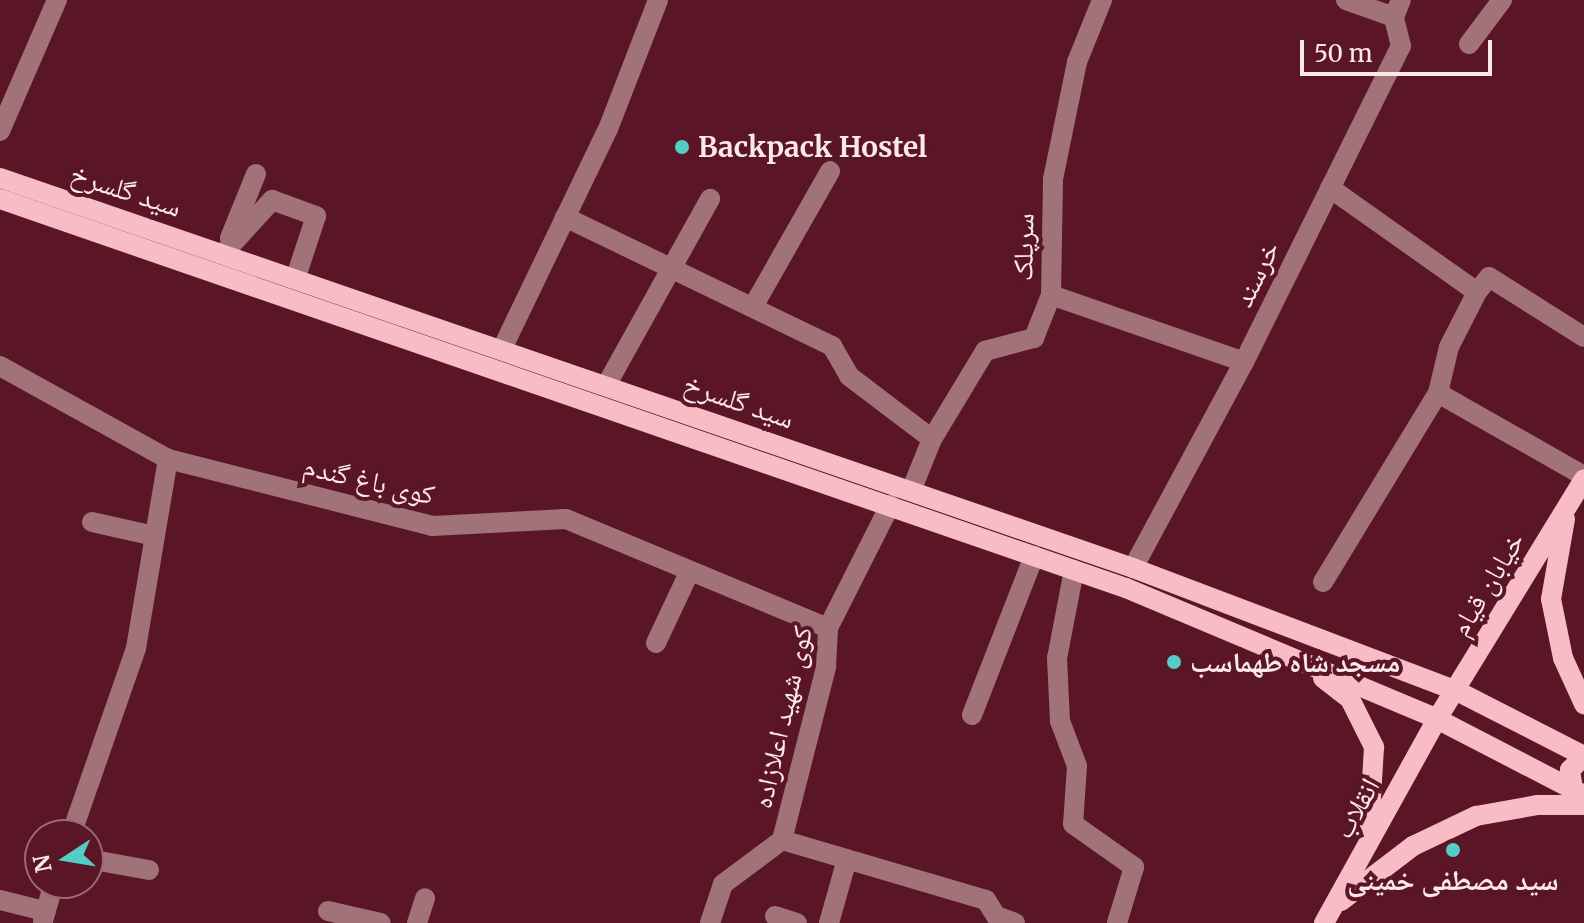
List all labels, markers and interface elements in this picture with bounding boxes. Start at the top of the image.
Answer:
scale bar [1304,24,1496,74]
text: 50 m [1314,38,1373,69]
place label: Backpack Hostel [698,130,927,164]
marker: Backpack Hostel [673,138,691,156]
street label: سید گلسرخ [66,156,186,224]
street label: سرپلک [1006,213,1040,281]
street label: خرسند [1226,236,1286,312]
street label: سید گلسرخ [679,366,799,436]
street label: کوی باغ گندم [300,449,438,511]
street label: خیابان قیام [1443,526,1531,642]
street label: کوی شهید اعلازاده [745,623,819,811]
place label: مسجد شاه طهماسب [1190,645,1400,679]
marker: مسجد شاه طهماسب [1165,653,1183,671]
street label: انقلاب [1326,772,1386,844]
north arrow [24,819,104,899]
marker: سید مصطفی خمینی [1444,841,1462,859]
text: N [27,852,58,875]
place label: سید مصطفی خمینی [1347,863,1559,897]

